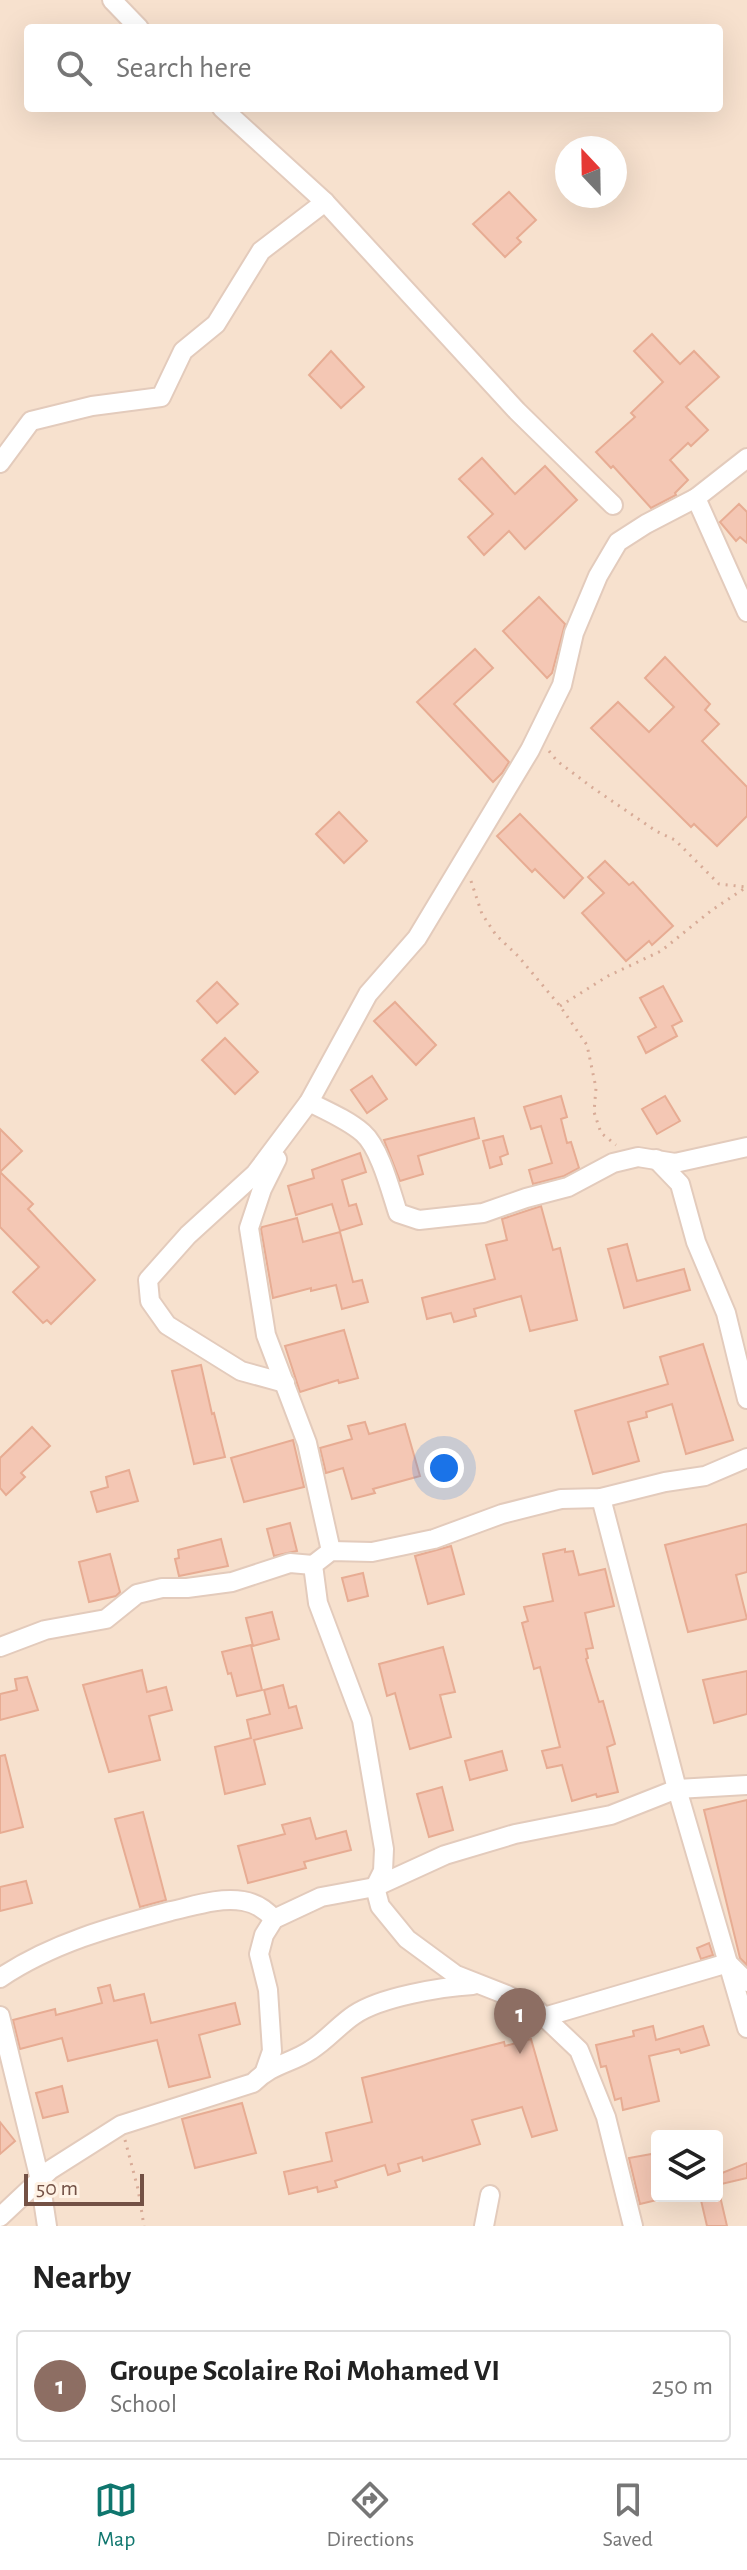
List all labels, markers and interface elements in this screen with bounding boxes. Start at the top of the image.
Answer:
search box [24,24,723,112]
icon: search [52,46,96,90]
text: Search here [116,53,252,83]
north arrow [555,136,627,208]
your location [424,1448,464,1488]
pin: 1 [494,1988,546,2054]
map controls [651,2130,723,2202]
button: layers [651,2130,723,2202]
scale bar [24,2170,144,2206]
text: 50 m [36,2177,78,2199]
text: Nearby [32,2261,131,2295]
text: Groupe Scolaire Roi Mohamed VI [110,2356,500,2386]
text: 1 [55,2373,65,2399]
text: 250 m [651,2373,713,2399]
text: School [110,2391,177,2417]
tab: Map [94,2478,138,2552]
tab: Directions [326,2478,414,2552]
tab: Saved [602,2478,653,2552]

